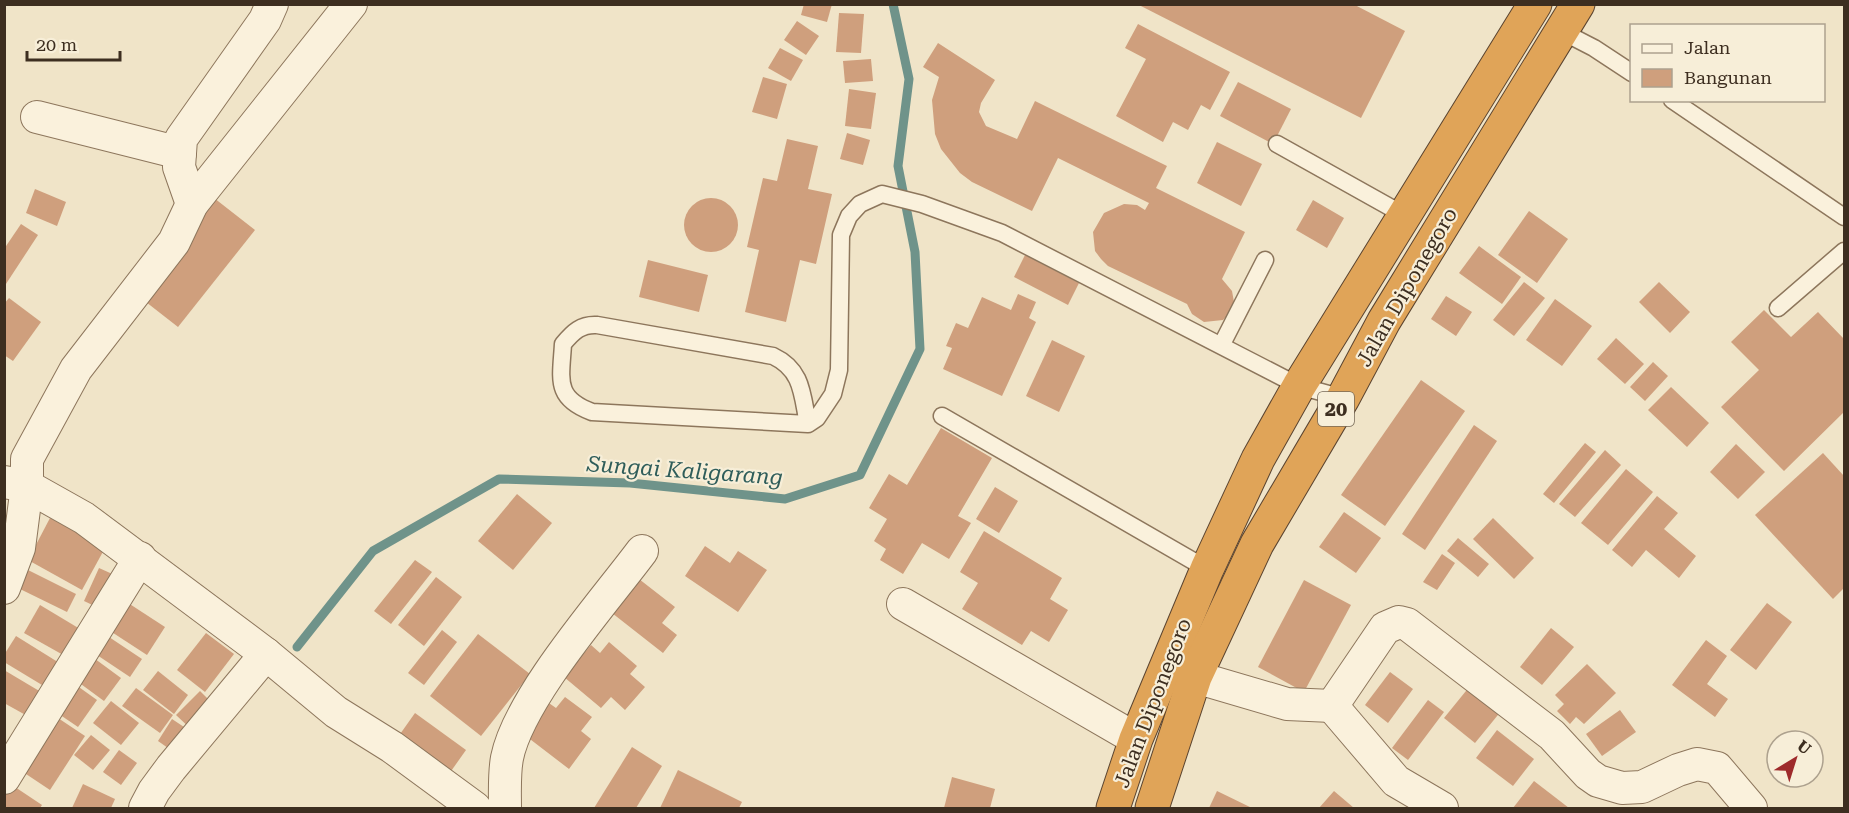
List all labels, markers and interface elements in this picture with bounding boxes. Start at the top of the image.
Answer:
scale bar [27,24,120,62]
legend [1630,24,1825,102]
text: 20 m [36,34,77,55]
text: Jalan [1684,37,1731,58]
text: Bangunan [1684,67,1772,88]
street label: Jalan Diponegoro [1352,203,1462,371]
road number: 20 [1318,392,1354,426]
water label: Sungai Kaligarang [585,451,784,490]
street label: Jalan Diponegoro [1110,615,1196,791]
north arrow [1765,729,1825,789]
text: U [1793,736,1815,759]

